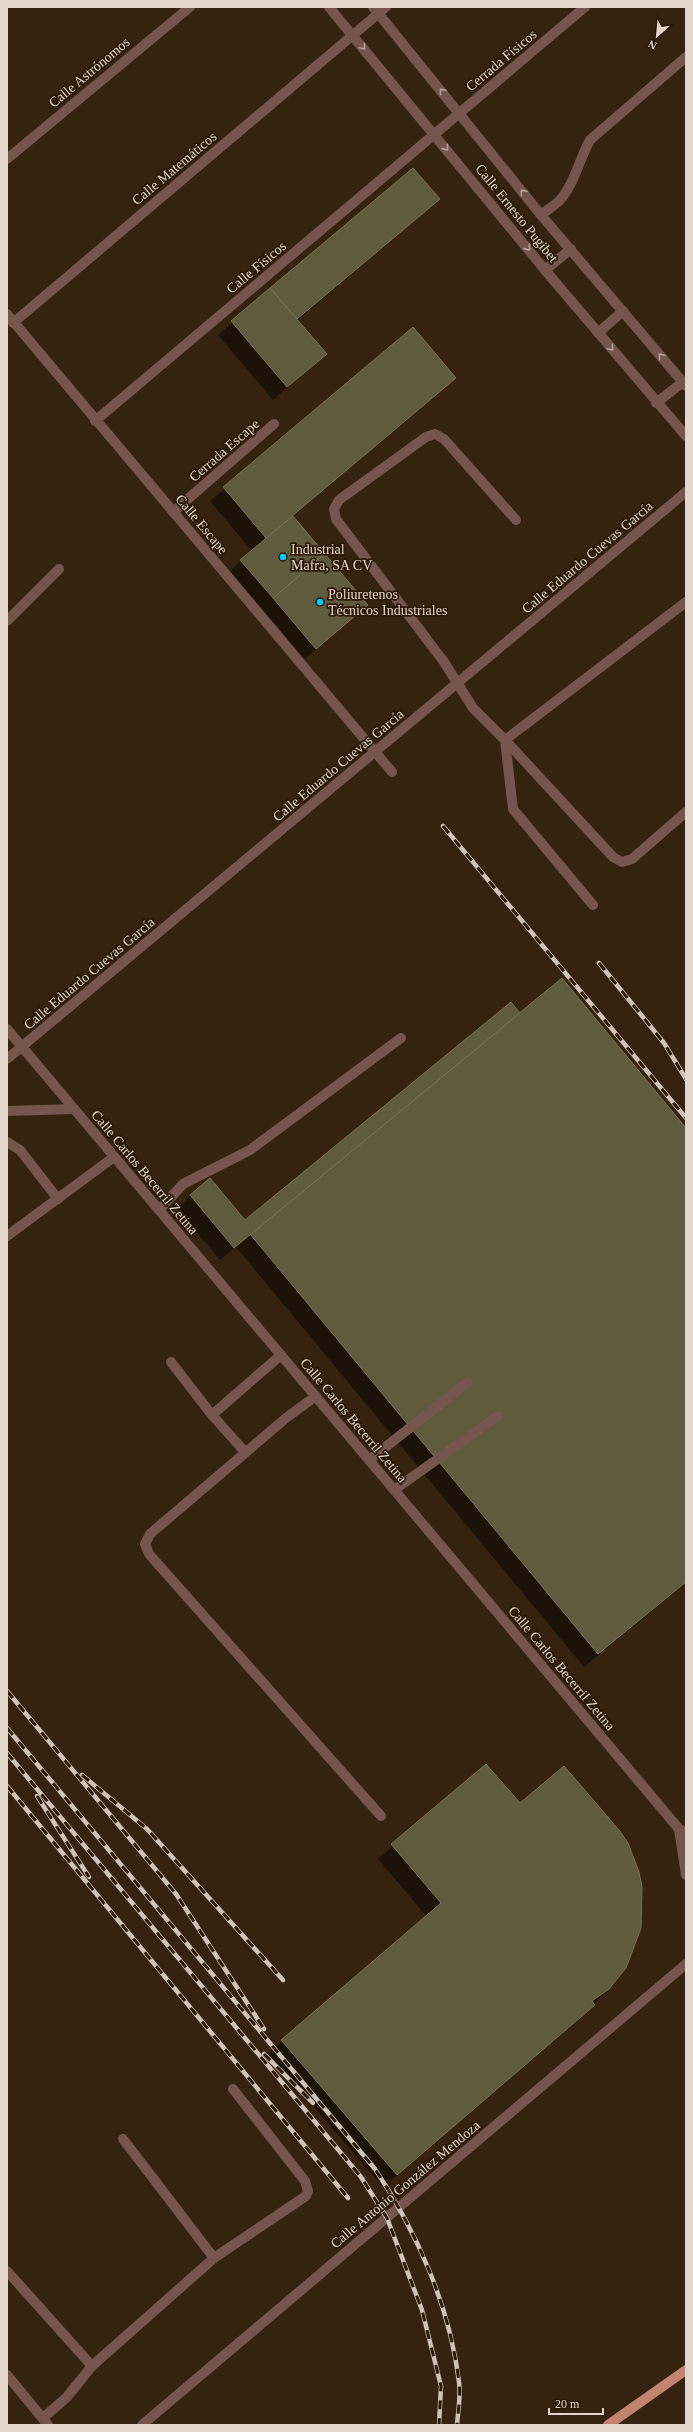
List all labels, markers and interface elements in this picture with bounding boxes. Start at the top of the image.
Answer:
north arrow [637,16,677,56]
street label: Cerrada Físicos [463,27,540,94]
street label: Calle Astrónomos [46,34,133,111]
text: N [646,38,659,52]
one-way arrow [358,43,365,50]
one-way arrow [439,89,446,96]
street label: Calle Matemáticos [129,129,219,208]
one-way arrow [441,143,448,150]
street label: Calle Ernesto Pugibet [472,161,561,266]
one-way arrow [521,190,528,197]
street label: Calle Físicos [224,238,289,297]
one-way arrow [523,244,530,251]
one-way arrow [606,344,613,351]
one-way arrow [658,354,665,361]
street label: Cerrada Escape [186,416,262,485]
street label: Calle Escape [173,492,231,557]
street label: Calle Eduardo Cuevas García [519,498,656,616]
place label: Industrial Mafra, SA CV [291,542,372,573]
marker: Industrial Mafra, SA CV [278,552,288,562]
place label: Poliuretenos Técnicos Industriales [328,587,447,618]
marker: Poliuretenos Técnicos Industriales [315,597,325,607]
street label: Calle Eduardo Cuevas García [270,706,407,824]
street label: Calle Eduardo Cuevas García [21,914,158,1032]
street label: Calle Carlos Becerril Zetina [88,1107,201,1238]
street label: Calle Carlos Becerril Zetina [297,1355,410,1486]
street label: Calle Carlos Becerril Zetina [505,1603,618,1734]
street label: Calle Antonio González Mendoza [328,2117,484,2251]
scale bar [549,2390,603,2416]
text: 20 m [555,2397,580,2411]

